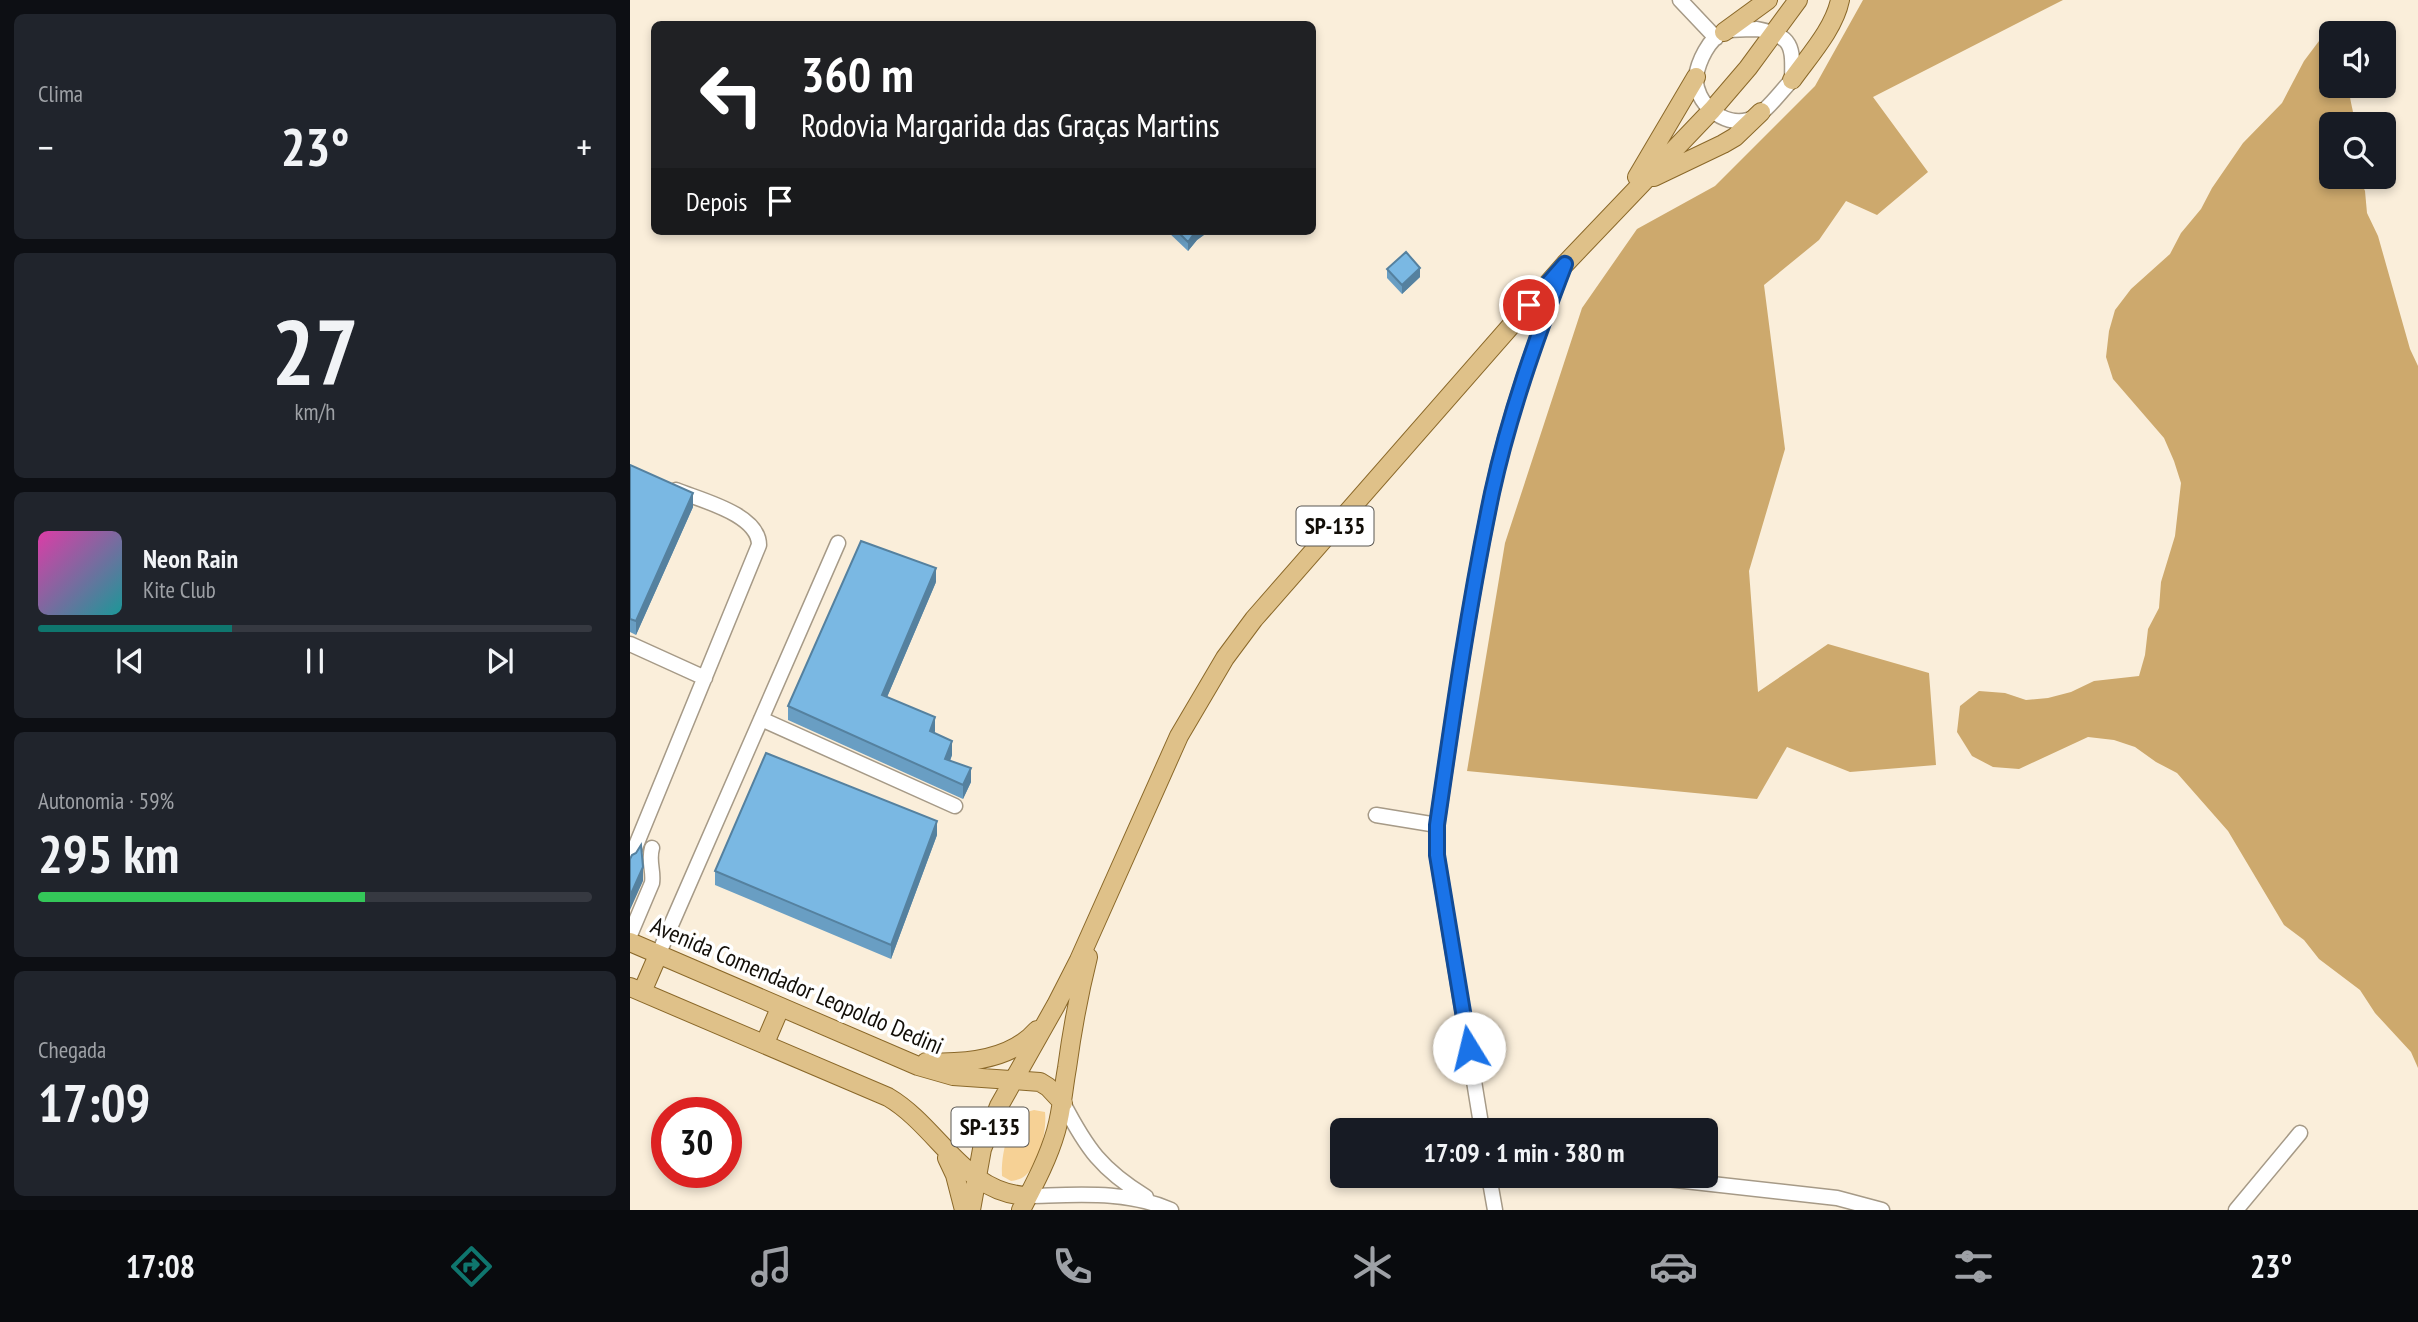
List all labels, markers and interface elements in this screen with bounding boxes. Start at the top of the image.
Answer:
map controls [2319,21,2396,189]
button: sound [2319,21,2396,98]
text: 360 m [801,42,914,106]
icon: left [686,49,777,140]
text: Clima [38,79,83,108]
text: Rodovia Margarida das Graças Martins [801,104,1220,146]
button: search [2319,112,2396,189]
text: 23° [281,113,349,180]
text: − [38,122,54,171]
text: + [576,122,592,171]
icon: arrive [761,182,799,220]
text: Depois [686,185,747,218]
pin [1499,275,1559,335]
icon: arrive [1510,286,1548,324]
text: 27 [272,292,359,410]
text: km/h [295,397,335,426]
road number: SP-135 [1296,506,1374,546]
text: Neon Rain [143,542,238,575]
text: Kite Club [143,575,216,604]
icon: previous [111,642,149,680]
icon: pause [296,642,334,680]
icon: next [481,642,519,680]
text: Autonomia · 59% [38,786,174,815]
text: 295 km [38,820,179,887]
street label: Avenida Comendador Leopoldo Dedini [646,910,948,1061]
position arrow [1432,1011,1506,1085]
text: Chegada [38,1035,106,1064]
text: 17:09 [38,1069,150,1136]
speed limit sign: 30 [651,1097,742,1188]
road number: SP-135 [952,1108,1028,1146]
text: 17:09 · 1 min · 380 m [1424,1136,1624,1169]
icon: directions [447,1242,496,1291]
icon: music [747,1242,796,1291]
icon: phone [1048,1242,1097,1291]
icon: climate [1348,1242,1397,1291]
icon: car [1649,1242,1698,1291]
icon: filters [1949,1242,1998,1291]
text: 17:08 [126,1245,195,1287]
text: 23° [2250,1245,2292,1287]

